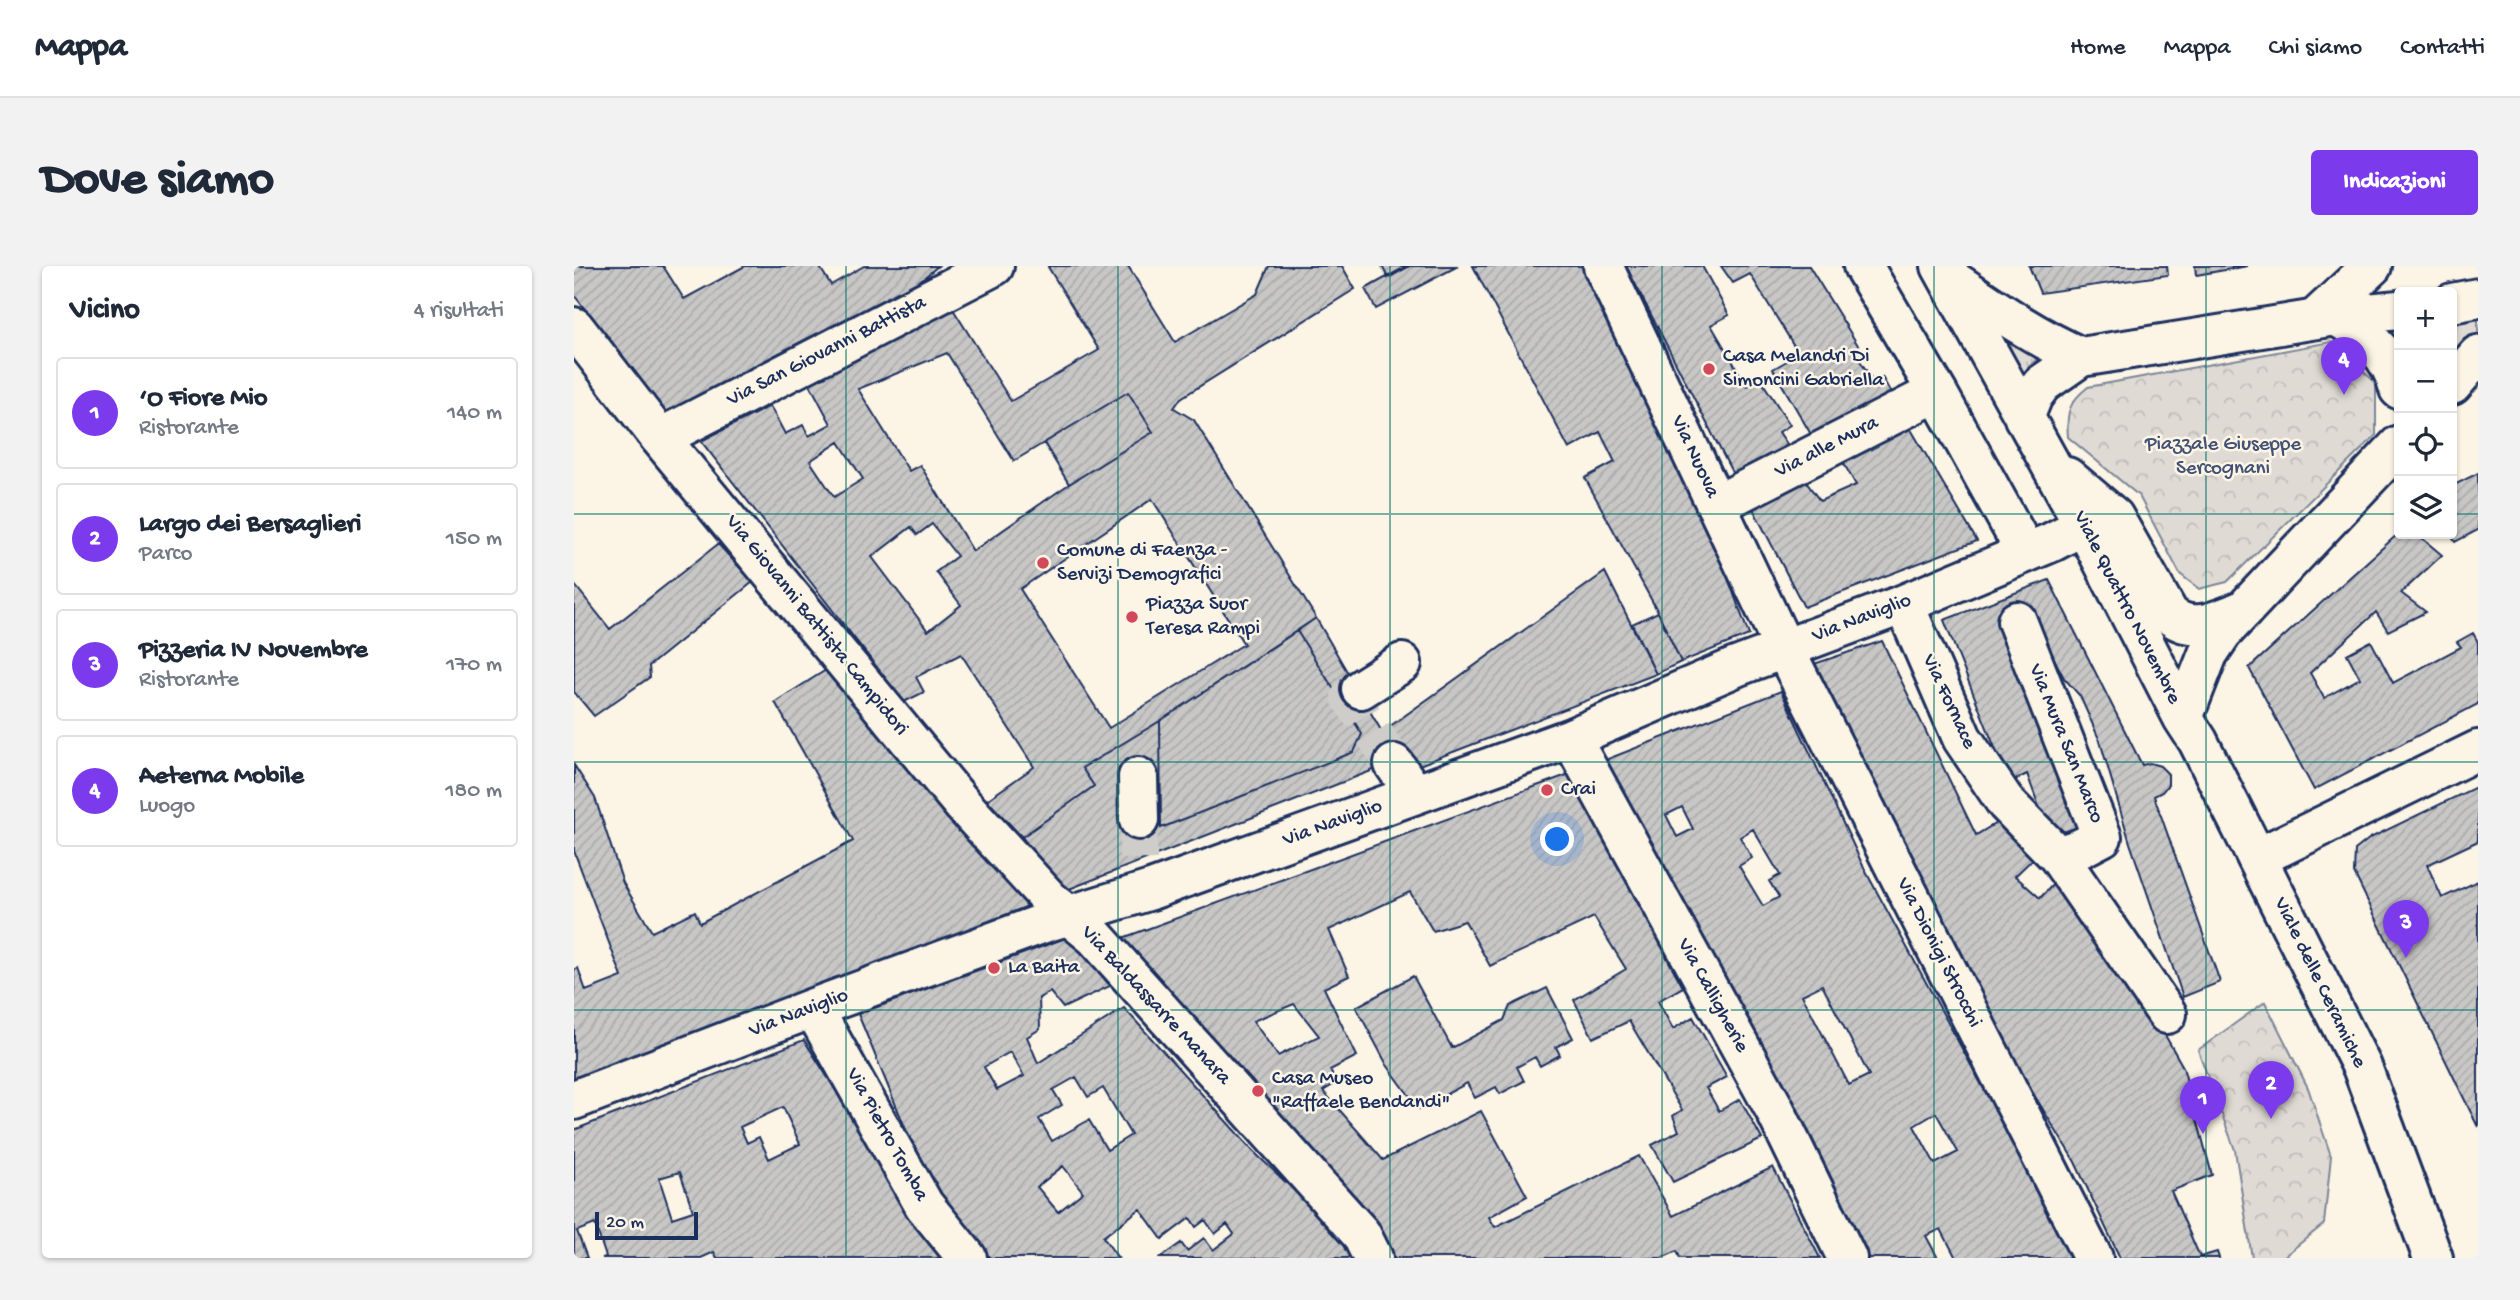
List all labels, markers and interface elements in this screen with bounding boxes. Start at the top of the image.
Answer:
text: Mappa [35,29,127,67]
text: Home [2070,34,2126,63]
text: Mappa [2164,34,2231,63]
text: Chi siamo [2269,34,2362,63]
text: Contatti [2400,34,2485,63]
button: Indicazioni [2311,150,2478,215]
text: Dove siamo [42,153,274,211]
map controls [2394,287,2457,539]
button: + [2394,287,2457,350]
street label: Via San Giovanni Battista [722,290,932,414]
text: Vicino [70,294,140,329]
text: 4 risultati [414,298,504,325]
pin: 4 [2321,337,2367,395]
place label: Casa Melandri Di Simoncini Gabriella [1723,345,1885,394]
button: − [2394,350,2457,413]
marker: Casa Melandri Di Simoncini Gabriella [1701,361,1717,377]
text: ‘O Fiore Mio [139,384,267,415]
text: 1 [90,400,100,427]
text: 140 m [447,400,502,427]
street label: Via Nuova [1664,411,1725,503]
street label: Via alle Mura [1770,411,1884,485]
button: locate [2394,413,2457,476]
text: Ristorante [139,415,239,442]
park label: Piazzale Giuseppe Sercognani [2144,433,2302,482]
button: layers [2394,476,2457,539]
street label: Viale Quattro Novembre [2066,506,2186,710]
text: Largo dei Bersaglieri [139,510,361,541]
street label: Via Giovanni Battista Campidori [718,510,913,742]
text: 2 [89,526,101,553]
text: 150 m [446,526,502,553]
place label: Comune di Faenza - Servizi Demografici [1057,539,1228,588]
text: Parco [139,541,192,568]
marker: Comune di Faenza - Servizi Demografici [1035,555,1051,571]
street label: Via Naviglio [1808,589,1915,650]
place label: Piazza Suor Teresa Rampi [1145,593,1260,642]
marker: Piazza Suor Teresa Rampi [1124,609,1140,625]
text: Pizzeria IV Novembre [139,636,368,667]
street label: Via Fornace [1915,650,1981,754]
text: 3 [89,652,101,679]
text: 170 m [446,652,502,679]
street label: Via Mura San Marco [2021,660,2108,827]
text: Ristorante [139,667,239,694]
text: Aeterna Mobile [139,762,304,793]
text: 4 [90,778,100,805]
text: 180 m [445,778,502,805]
place label: Crai [1561,778,1596,803]
marker: Crai [1539,782,1555,798]
text: Luogo [139,793,195,820]
street label: Via Naviglio [1279,794,1386,854]
your location [1540,822,1574,856]
street label: Via Dionigi Strocchi [1889,873,1987,1032]
street label: Viale delle Ceramiche [2266,893,2372,1073]
pin: 3 [2383,900,2429,958]
street label: Via Baldassarre Manara [1074,920,1236,1092]
street label: Via Calligherie [1670,934,1754,1058]
place label: La Baita [1008,956,1081,981]
marker: La Baita [986,960,1002,976]
street label: Via Naviglio [745,984,852,1045]
pin: 2 [2248,1061,2294,1119]
street label: Via Pietro Tomba [839,1063,934,1207]
place label: Casa Museo "Raffaele Bendandi" [1272,1067,1450,1116]
pin: 1 [2180,1076,2226,1134]
marker: Casa Museo "Raffaele Bendandi" [1250,1083,1266,1099]
scale bar [595,1209,698,1241]
text: 20 m [606,1212,644,1235]

